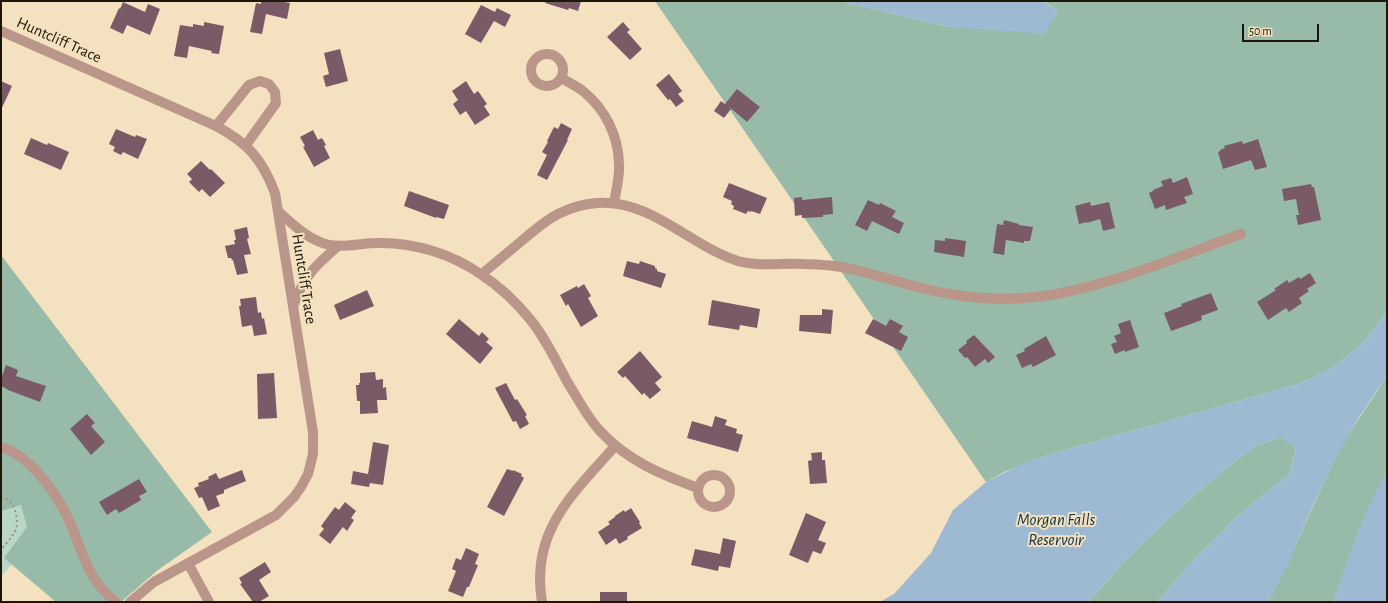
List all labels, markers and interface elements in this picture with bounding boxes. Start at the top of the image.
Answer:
street label: Huntcliff Trace [14,13,104,67]
scale bar [1244,16,1321,42]
text: 50 m [1249,25,1272,37]
street label: Huntcliff Trace [287,233,321,325]
water label: Morgan Falls Reservoir [1017,510,1095,550]

